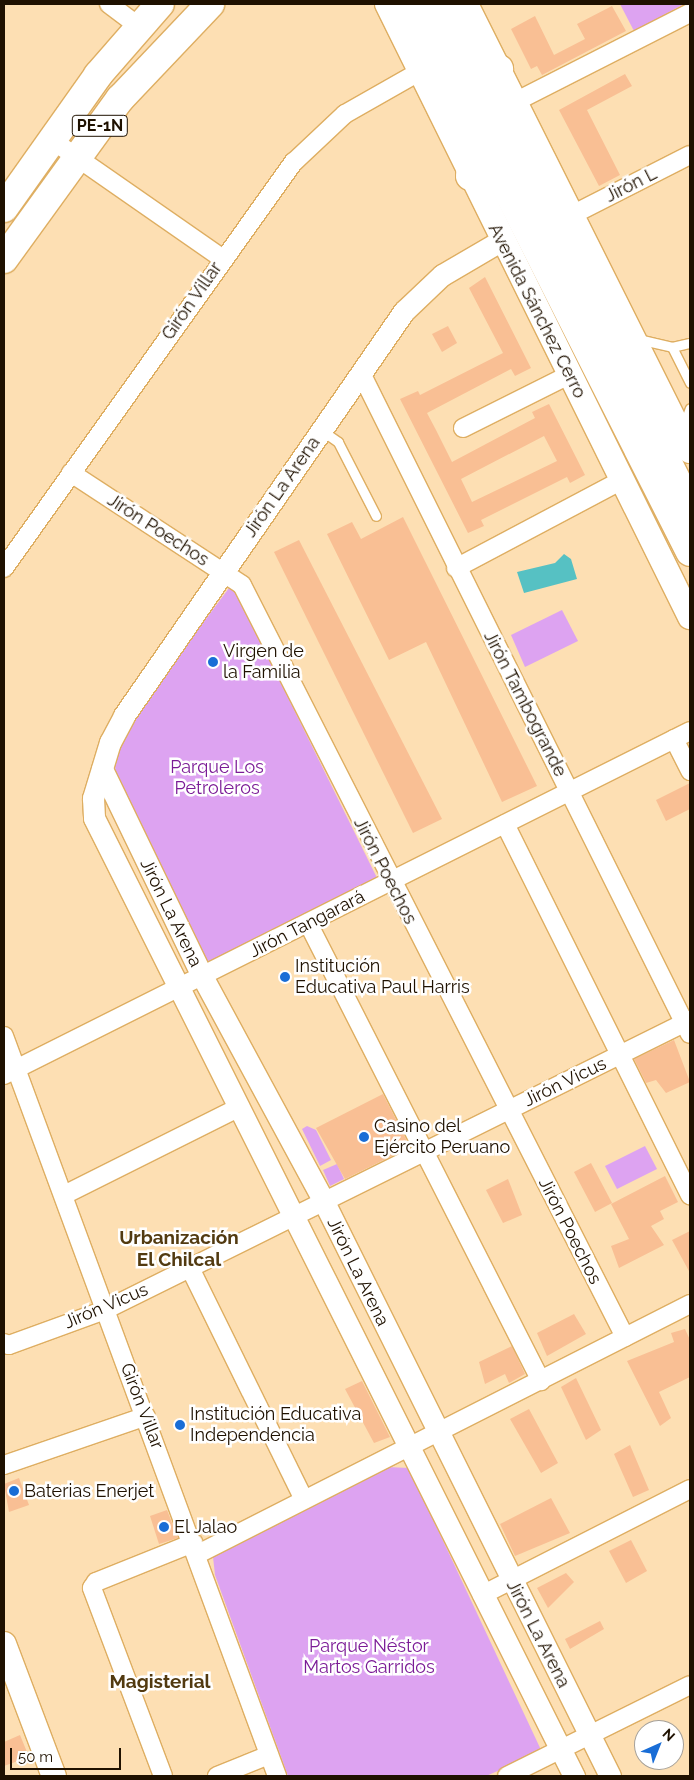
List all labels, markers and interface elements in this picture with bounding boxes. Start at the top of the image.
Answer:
road number: PE-1N [71,112,129,140]
street label: Jirón L [602,163,660,207]
street label: Avenida Sánchez Cerro [484,220,590,402]
street label: Girón Villar [157,258,227,344]
street label: Jirón La Arena [239,432,325,542]
street label: Jirón Poechos [103,489,213,571]
street label: Jirón Tambogrande [479,627,571,781]
place label: Virgen de la Familia [223,641,304,684]
marker: Virgen de la Familia [207,656,219,668]
park label: Parque Los Petroleros [170,757,264,800]
street label: Jirón Poechos [349,814,421,928]
street label: Jirón La Arena [135,855,207,971]
street label: Jirón Tangarará [246,886,368,962]
place label: Institución Educativa Paul Harris [295,956,470,999]
marker: Institución Educativa Paul Harris [279,971,291,983]
street label: Jirón Vicus [520,1053,610,1111]
place label: Casino del Ejército Peruano [374,1116,510,1158]
marker: Casino del Ejército Peruano [358,1131,370,1143]
street label: Jirón Poechos [534,1174,606,1288]
street label: Jirón La Arena [322,1214,394,1330]
district label: Urbanización El Chilcal [119,1227,239,1271]
street label: Jirón Vicus [60,1279,152,1333]
street label: Girón Villar [116,1360,168,1452]
place label: Institución Educativa Independencia [190,1404,361,1446]
marker: Institución Educativa Independencia [174,1419,186,1431]
place label: Baterias Enerjet [24,1480,154,1502]
marker: Baterias Enerjet [8,1485,20,1497]
place label: El Jalao [174,1516,238,1538]
marker: El Jalao [158,1521,170,1533]
street label: Jirón La Arena [502,1576,574,1692]
park label: Parque Néstor Martos Garridos [303,1636,435,1678]
district label: Magisterial [109,1671,211,1693]
north arrow [634,1720,684,1770]
text: N [659,1725,678,1744]
scale bar [12,1738,124,1770]
text: 50 m [18,1748,53,1766]

